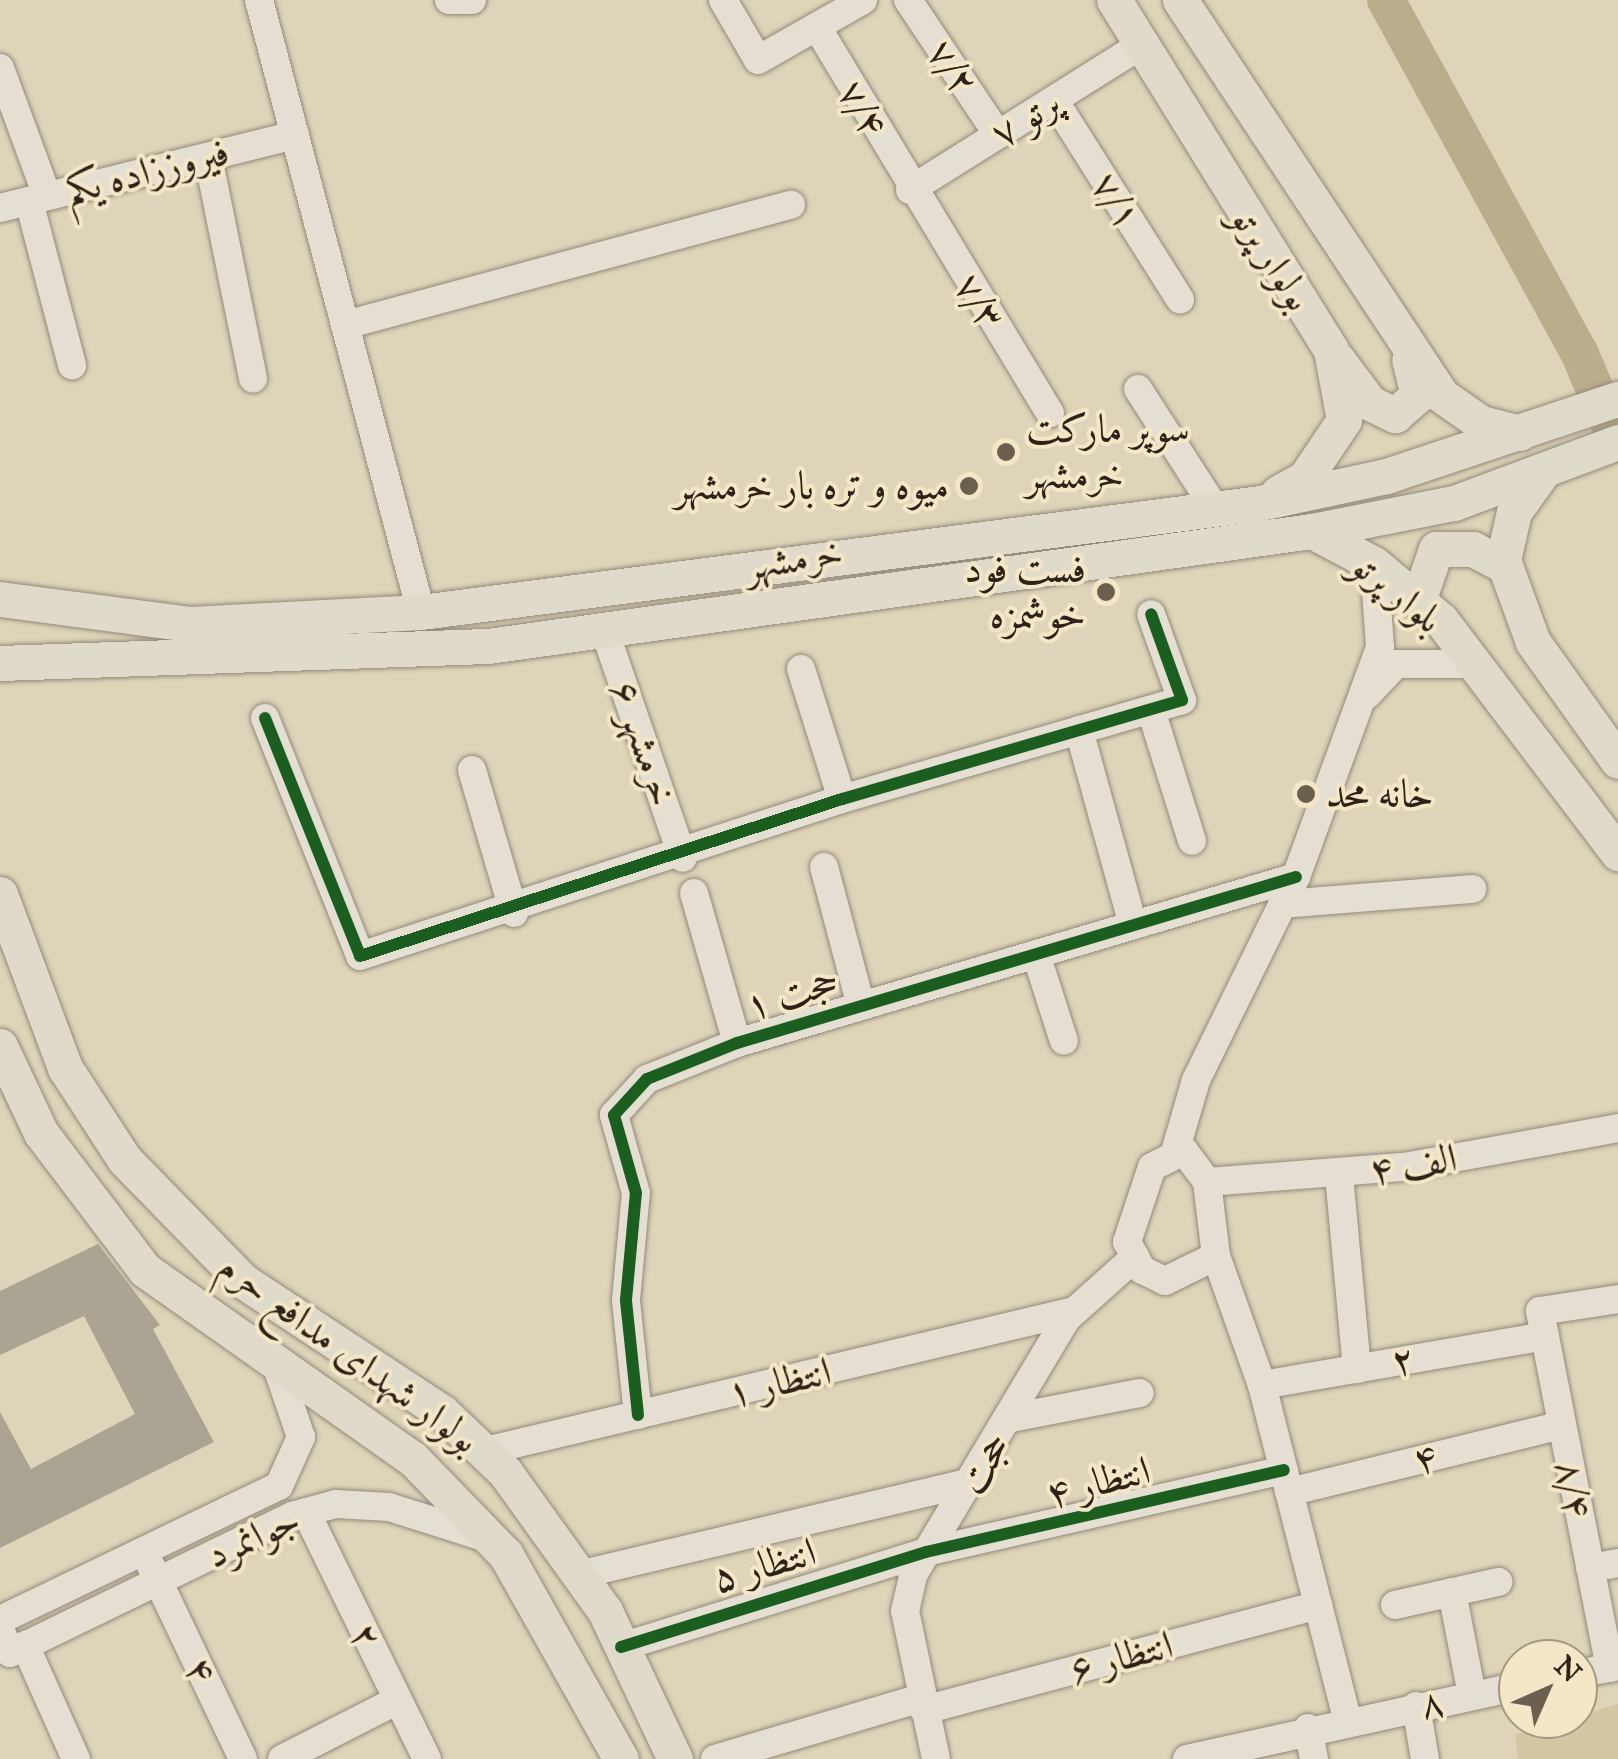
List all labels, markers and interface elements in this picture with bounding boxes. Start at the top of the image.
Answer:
street label: ۷/۲ [917,30,989,104]
street label: ۷/۴ [828,71,898,145]
street label: پرتو ۷ [982,78,1068,158]
street label: فیروززاده یکم [60,128,234,214]
street label: ۷/۱ [1081,163,1153,237]
street label: بولوار پرتو [1220,196,1324,320]
street label: ۷/۳ [944,264,1016,338]
place label: سوپر مارکت خرمشهر [1026,405,1190,499]
marker: سوپر مارکت خرمشهر [995,441,1017,463]
place label: میوه و تره بار خرمشهر [675,462,949,510]
marker: میوه و تره بار خرمشهر [958,475,980,497]
street label: خرمشهر [742,528,846,590]
street label: بلوار پرتو [1341,541,1453,643]
place label: فست فود خوشمزه [964,545,1086,639]
marker: فست فود خوشمزه [1095,581,1117,603]
street label: خرمشهر ۶ [600,674,688,812]
place label: خانه محد [1326,770,1434,818]
marker: خانه محد [1295,783,1317,805]
street label: حجت ۱ [739,956,845,1030]
street label: ۴ الف [1366,1133,1460,1195]
street label: بولوار شهدای مدافع حرم [209,1242,489,1464]
street label: ۲ [1387,1334,1419,1386]
street label: انتظار ۱ [722,1347,836,1417]
street label: حجت [947,1423,1021,1503]
street label: ۴ [1408,1432,1442,1484]
street label: انتظار ۴ [1041,1446,1155,1518]
street label: ۸/۴ [1545,1456,1603,1522]
street label: جوانمرد [199,1495,307,1579]
street label: انتظار ۵ [707,1527,821,1603]
street label: ۲ [339,1615,393,1657]
street label: انتظار ۶ [1064,1620,1178,1694]
north arrow [1498,1639,1598,1739]
text: N [1547,1648,1589,1690]
street label: ۴ [174,1649,228,1691]
street label: ۸ [1416,1677,1448,1729]

